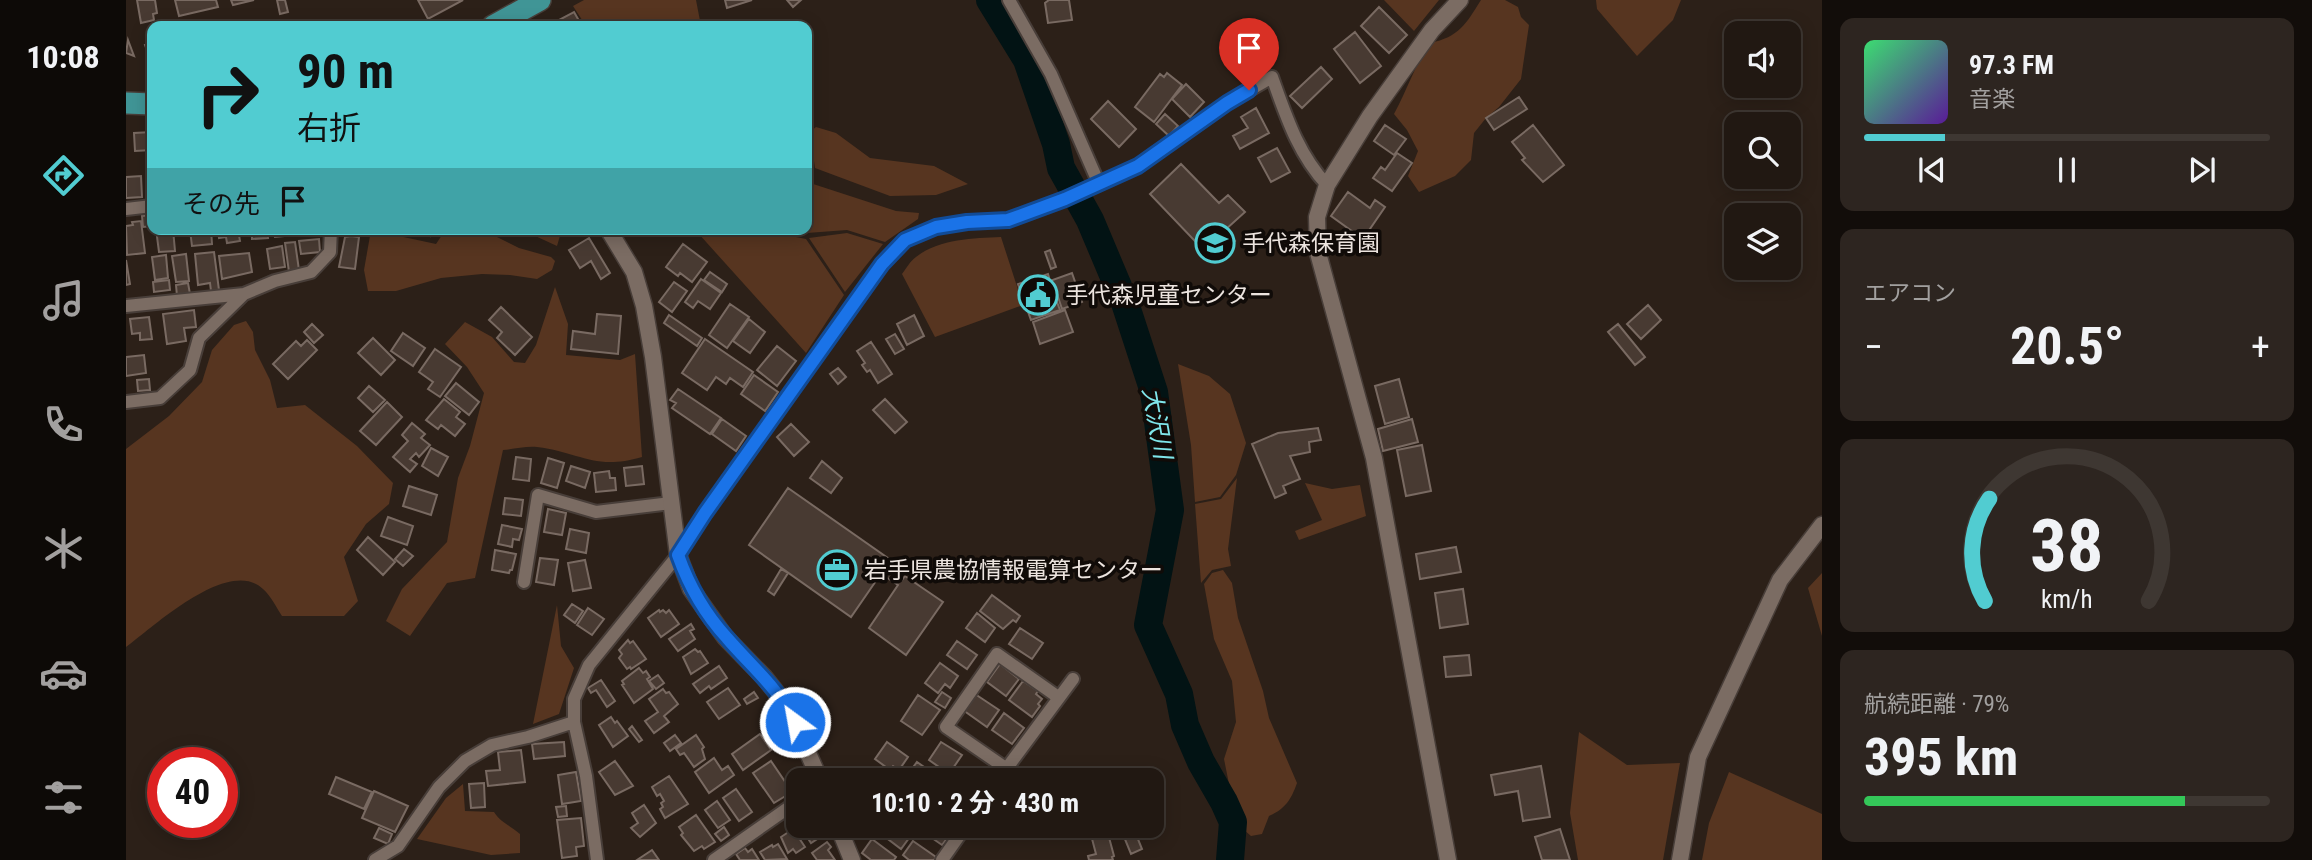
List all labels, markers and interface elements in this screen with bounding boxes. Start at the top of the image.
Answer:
pin [1219,18,1279,90]
map controls [1724,21,1801,280]
button: sound [1724,21,1801,98]
icon: arrive [1230,29,1268,67]
text: 10:08 [26,38,100,76]
text: 90 m [297,43,394,100]
icon: right [182,49,273,140]
text: 97.3 FM [1969,50,2054,80]
text: 音楽 [1969,86,2015,113]
text: 右折 [297,109,361,147]
button: search [1724,112,1801,189]
icon: directions [39,151,88,200]
icon: previous [1913,151,1951,189]
icon: pause [2048,151,2086,189]
icon: next [2183,151,2221,189]
icon: arrive [274,182,312,220]
text: その先 [182,189,260,219]
button: layers [1724,203,1801,280]
school or university icon: 手代森保育園 [1194,222,1236,264]
place label: 手代森保育園 [1242,230,1380,257]
public building icon: 手代森児童センター [1017,274,1059,316]
icon: music [39,276,88,325]
text: エアコン [1864,280,1956,307]
place label: 手代森児童センター [1065,282,1272,309]
text: 20.5° [2010,316,2124,377]
text: − [1864,325,1883,369]
text: + [2251,325,2270,369]
water label: 大沢川 [1137,385,1178,464]
icon: phone [39,400,88,449]
text: 38 [2030,504,2104,590]
icon: climate [39,524,88,573]
office icon: 岩手県農協情報電算センター [816,549,858,591]
place label: 岩手県農協情報電算センター [864,557,1163,584]
text: km/h [2041,585,2093,614]
icon: car [39,649,88,698]
position arrow [758,685,832,759]
text: 航続距離 · 79% [1864,691,2009,718]
text: 395 km [1864,727,2018,788]
speed limit sign: 40 [147,747,238,838]
icon: filters [39,773,88,822]
text: 10:10 · 2 分 · 430 m [871,788,1079,818]

